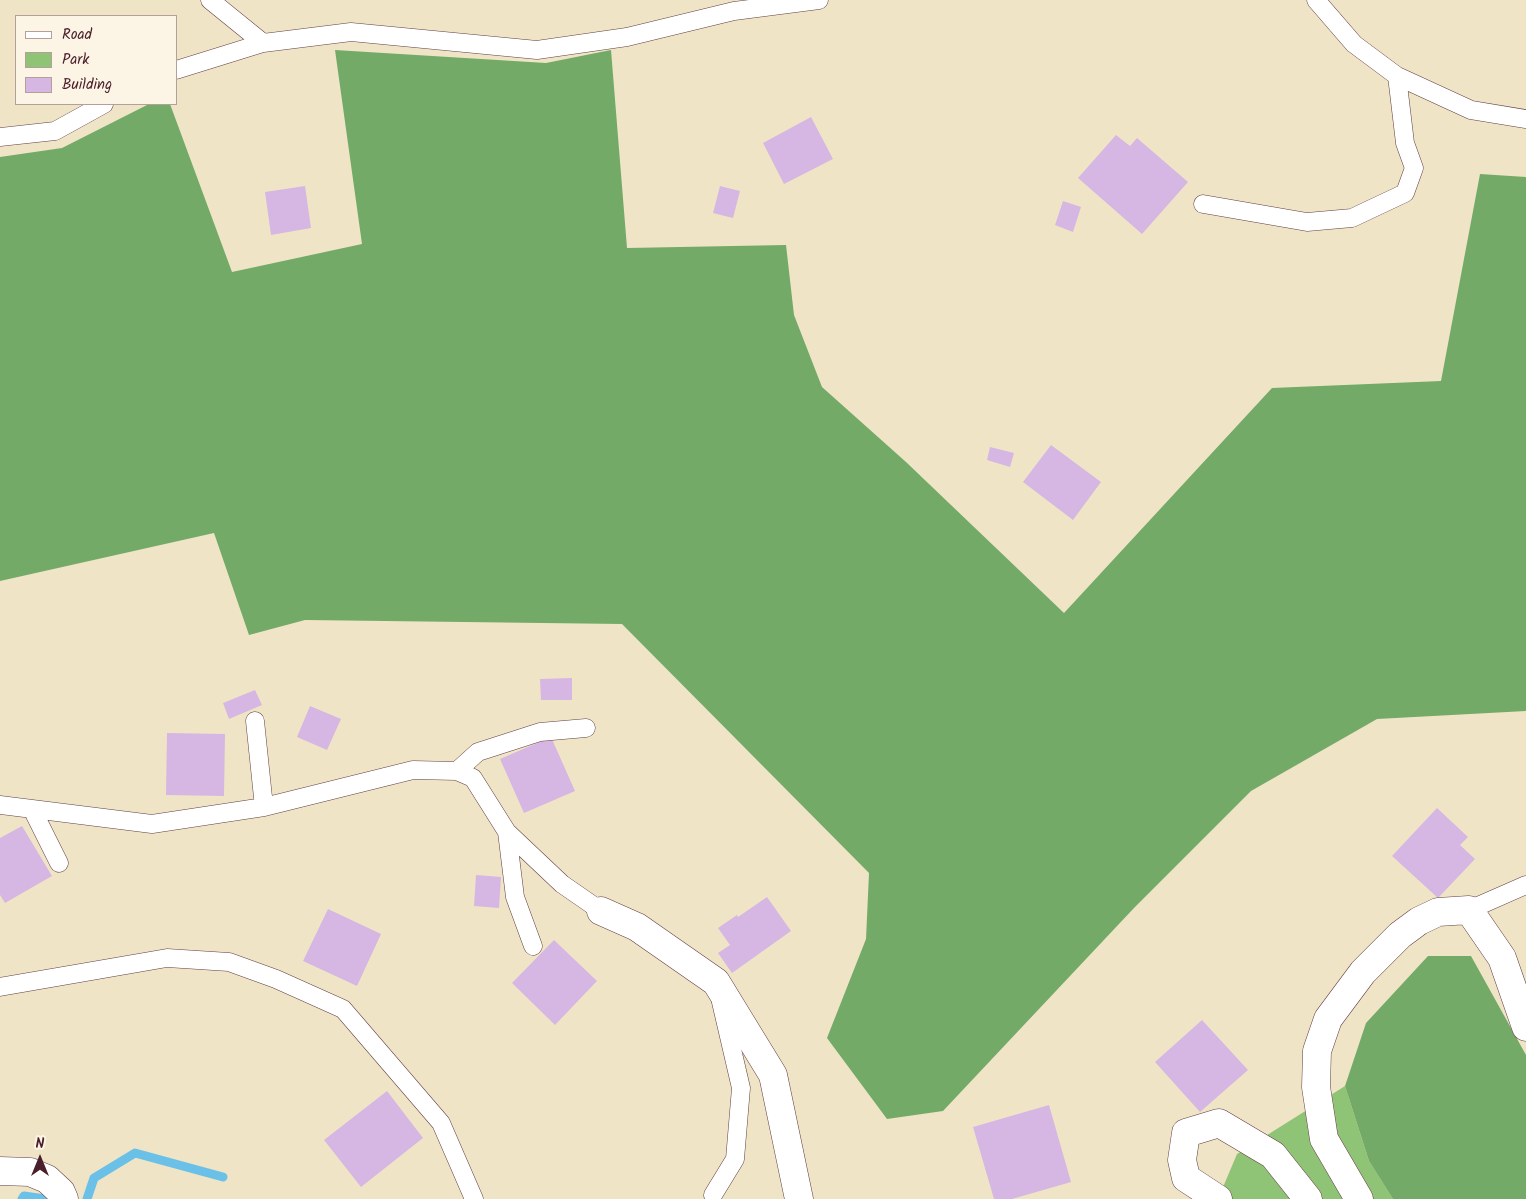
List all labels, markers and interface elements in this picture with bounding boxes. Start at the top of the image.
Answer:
legend [15,15,178,105]
text: Road [62,23,92,47]
text: Park [62,48,89,72]
text: Building [62,73,112,97]
text: N [36,1133,44,1155]
north arrow [15,1134,65,1184]

